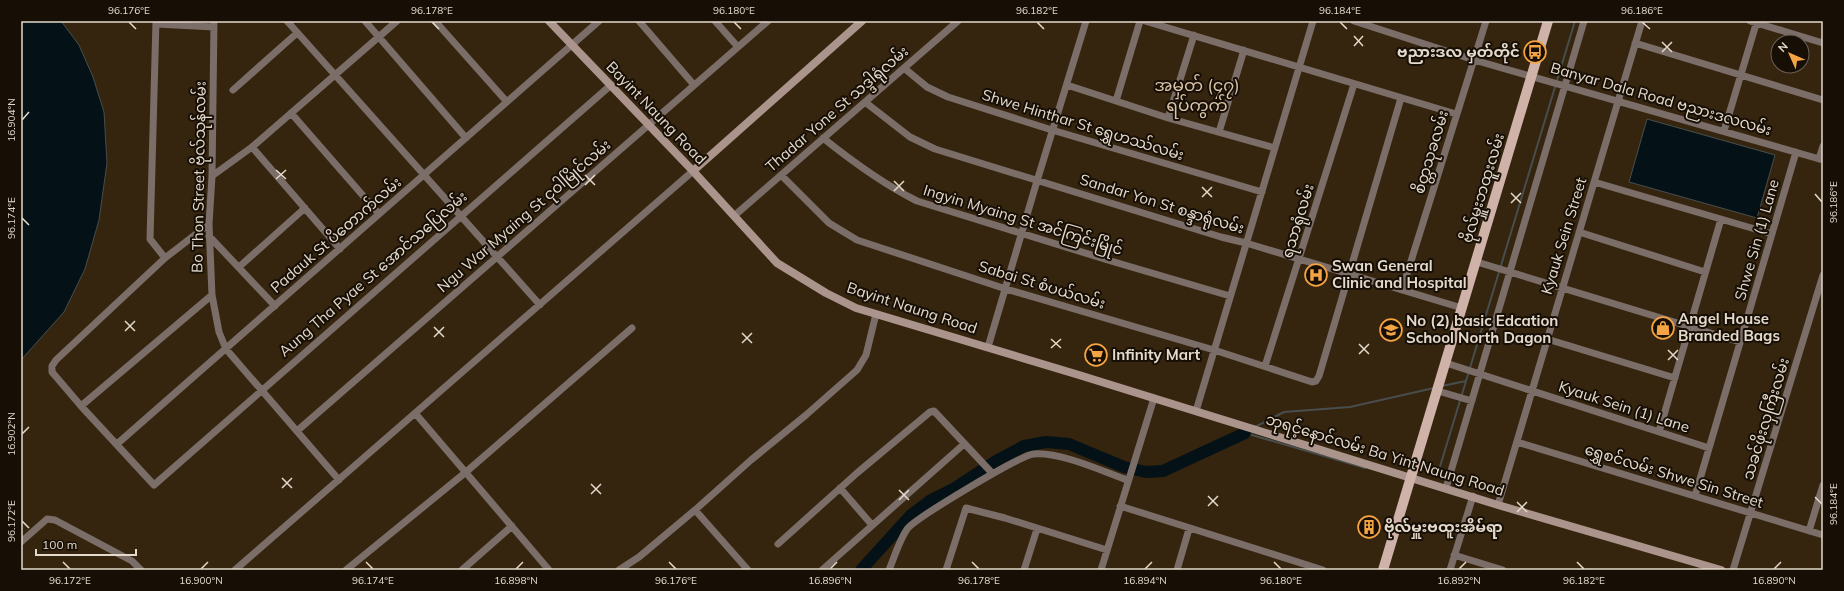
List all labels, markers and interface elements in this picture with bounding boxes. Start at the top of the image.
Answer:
text: 96.176°E [108,4,150,17]
text: 96.178°E [411,4,453,17]
text: 96.180°E [713,4,755,17]
text: 96.182°E [1016,4,1058,17]
text: 96.184°E [1319,4,1361,17]
text: 96.186°E [1621,4,1663,17]
north arrow [1770,34,1810,74]
bus stop icon: ဗညားဒလ မှတ်တိုင် [1522,39,1548,65]
text: N [1775,39,1791,55]
street label: Thadar Yone St သဒ္ဒါရုံလမ်း [761,41,914,178]
place label: ဗညားဒလ မှတ်တိုင် [1397,42,1520,64]
street label: Bayint Naung Road [602,57,710,168]
street label: Banyar Dala Road ဗညားဒလလမ်း [1548,58,1774,142]
district label: အမှတ် (၄၇) ရပ်ကွက် [1154,74,1240,119]
street label: Bo Thon Street ဗိုလ်သုန်လမ်း [187,81,213,273]
street label: Shwe Hinthar St ရွှေဟဿ်လမ်း [979,85,1186,167]
text: 16.904°N [5,98,18,142]
street label: စိတ္တသုခလမ်း [1409,108,1455,197]
street label: ဗိုလ်မှူးဘထူးလမ်း [1457,131,1511,246]
street label: Ngu War Myaing St ငုဝါမြိုင်လမ်း [433,135,616,298]
street label: Sandar Yon St စန္ဒာရုံလမ်း [1077,169,1247,241]
street label: Padauk St ပိတောက်လမ်း [266,173,405,297]
street label: Kyauk Sein Street [1537,175,1590,297]
street label: Shwe Sin (1) Lane [1730,177,1783,303]
street label: Ingyin Myaing St အင်ကြင်းမြိုင် [920,180,1125,262]
text: 96.186°E [1827,181,1840,223]
street label: ရသာရုံလမ်း [1277,182,1321,261]
street label: Aung Tha Pyae St အောင်သပြေလမ်း [275,187,473,363]
text: 96.174°E [5,197,18,239]
street label: Sabai St စံပယ်လမ်း [976,256,1108,313]
place label: Swan General Clinic and Hospital [1332,256,1467,292]
hospital icon: Swan General Clinic and Hospital [1303,262,1329,288]
street label: Bayint Naung Road [845,277,980,338]
place label: Angel House Branded Bags [1678,309,1780,345]
place label: No (2) basic Edcation School North Dagon [1406,311,1558,347]
shop icon: Angel House Branded Bags [1650,315,1676,341]
school or university icon: No (2) basic Edcation School North Dagon [1378,317,1404,343]
supermarket icon: Infinity Mart [1083,342,1109,368]
place label: Infinity Mart [1112,345,1200,364]
street label: သခင်ဖိုးလှကြီးလမ်း [1738,355,1796,483]
street label: Kyauk Sein (1) Lane [1556,376,1692,437]
street label: ဘုရင့်နောင်လမ်း Ba Yint Naung Road [1263,409,1507,503]
text: 16.902°N [5,412,18,456]
street label: ရွှေစင်လမ်း Shwe Sin Street [1582,439,1766,515]
text: 96.184°E [1827,483,1840,525]
text: 96.172°E [5,500,18,542]
building icon: ဗိုလ်မှူးဗထူးအိမ်ရာ [1356,514,1382,540]
place label: ဗိုလ်မှူးဗထူးအိမ်ရာ [1384,517,1503,539]
scale bar [36,531,136,557]
text: 100 m [42,537,77,552]
text: 96.172°E [49,574,91,587]
text: 16.900°N [179,574,223,587]
text: 96.174°E [352,574,394,587]
text: 16.898°N [494,574,538,587]
text: 96.176°E [655,574,697,587]
text: 16.896°N [808,574,852,587]
text: 96.178°E [958,574,1000,587]
text: 16.894°N [1123,574,1167,587]
text: 96.180°E [1260,574,1302,587]
text: 16.892°N [1437,574,1481,587]
text: 96.182°E [1563,574,1605,587]
text: 16.890°N [1752,574,1796,587]

